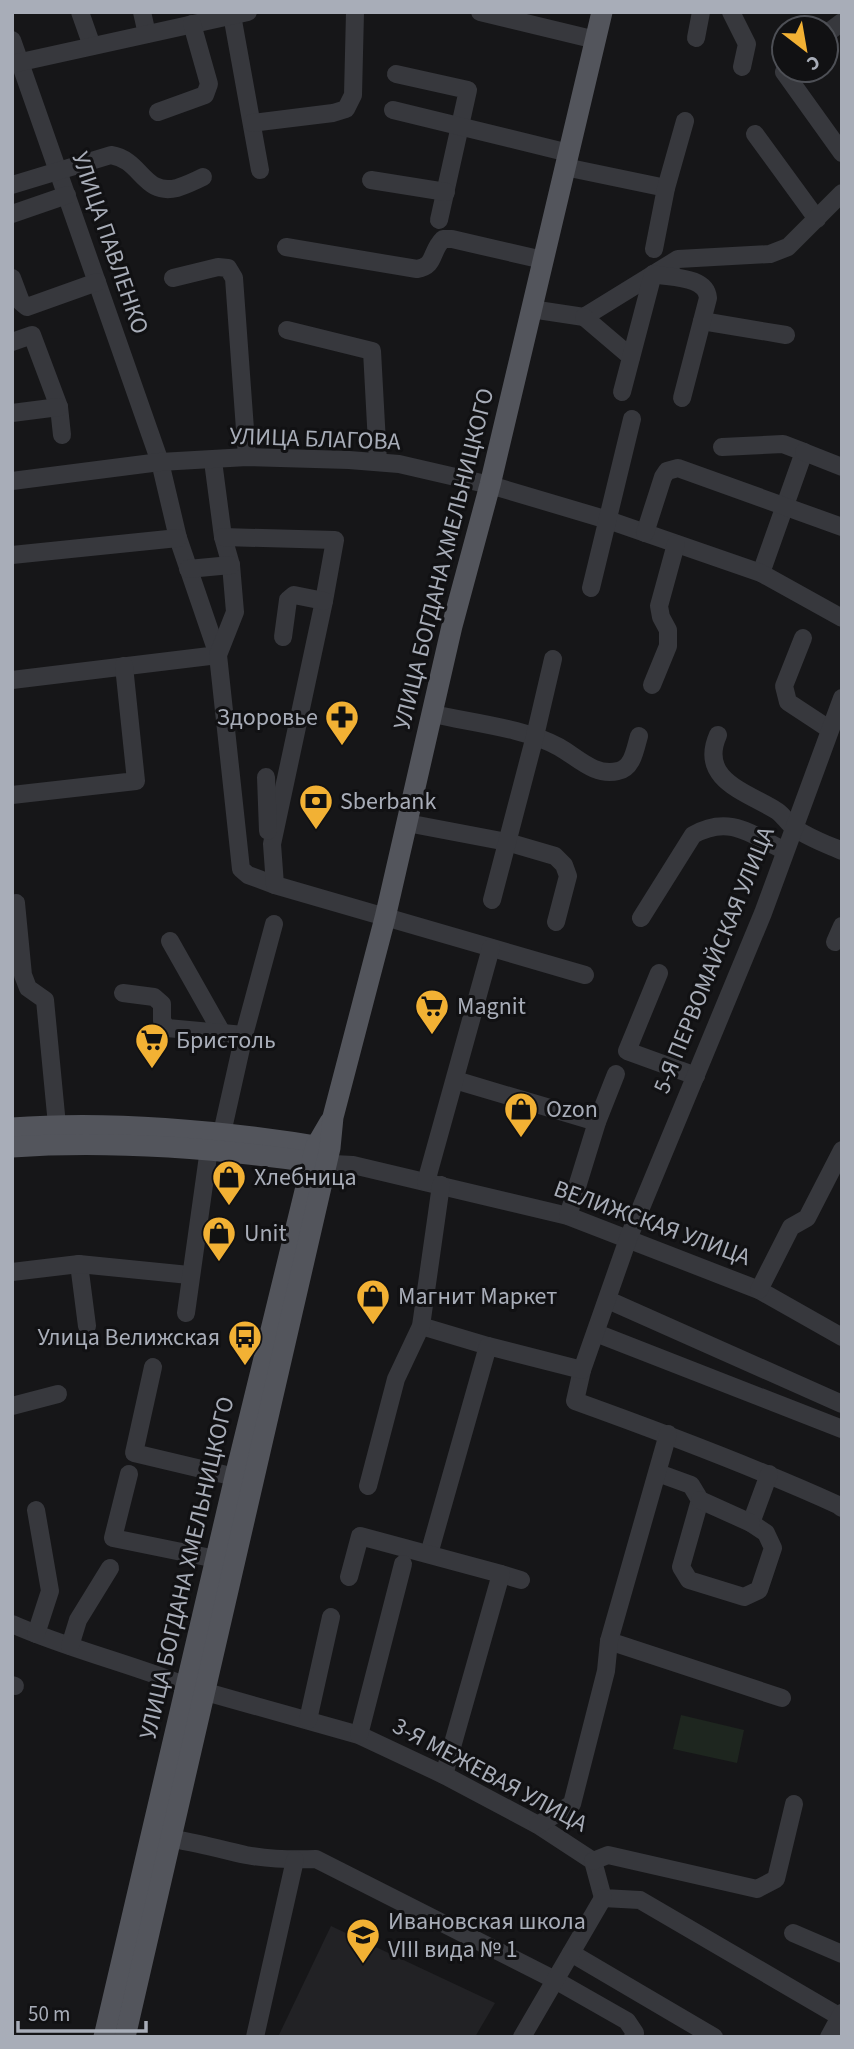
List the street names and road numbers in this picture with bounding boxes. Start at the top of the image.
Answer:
street label: УЛИЦА ПАВЛЕНКО [62,147,158,339]
street label: УЛИЦА БОГДАНА ХМЕЛЬНИЦКОГО [385,385,503,733]
street label: УЛИЦА БЛАГОВА [229,419,401,459]
street label: 5-Я ПЕРВОМАЙСКАЯ УЛИЦА [644,821,784,1099]
street label: ВЕЛИЖСКАЯ УЛИЦА [549,1171,755,1275]
street label: УЛИЦА БОГДАНА ХМЕЛЬНИЦКОГО [130,1393,244,1743]
street label: 3-Я МЕЖЕВАЯ УЛИЦА [386,1709,594,1841]

